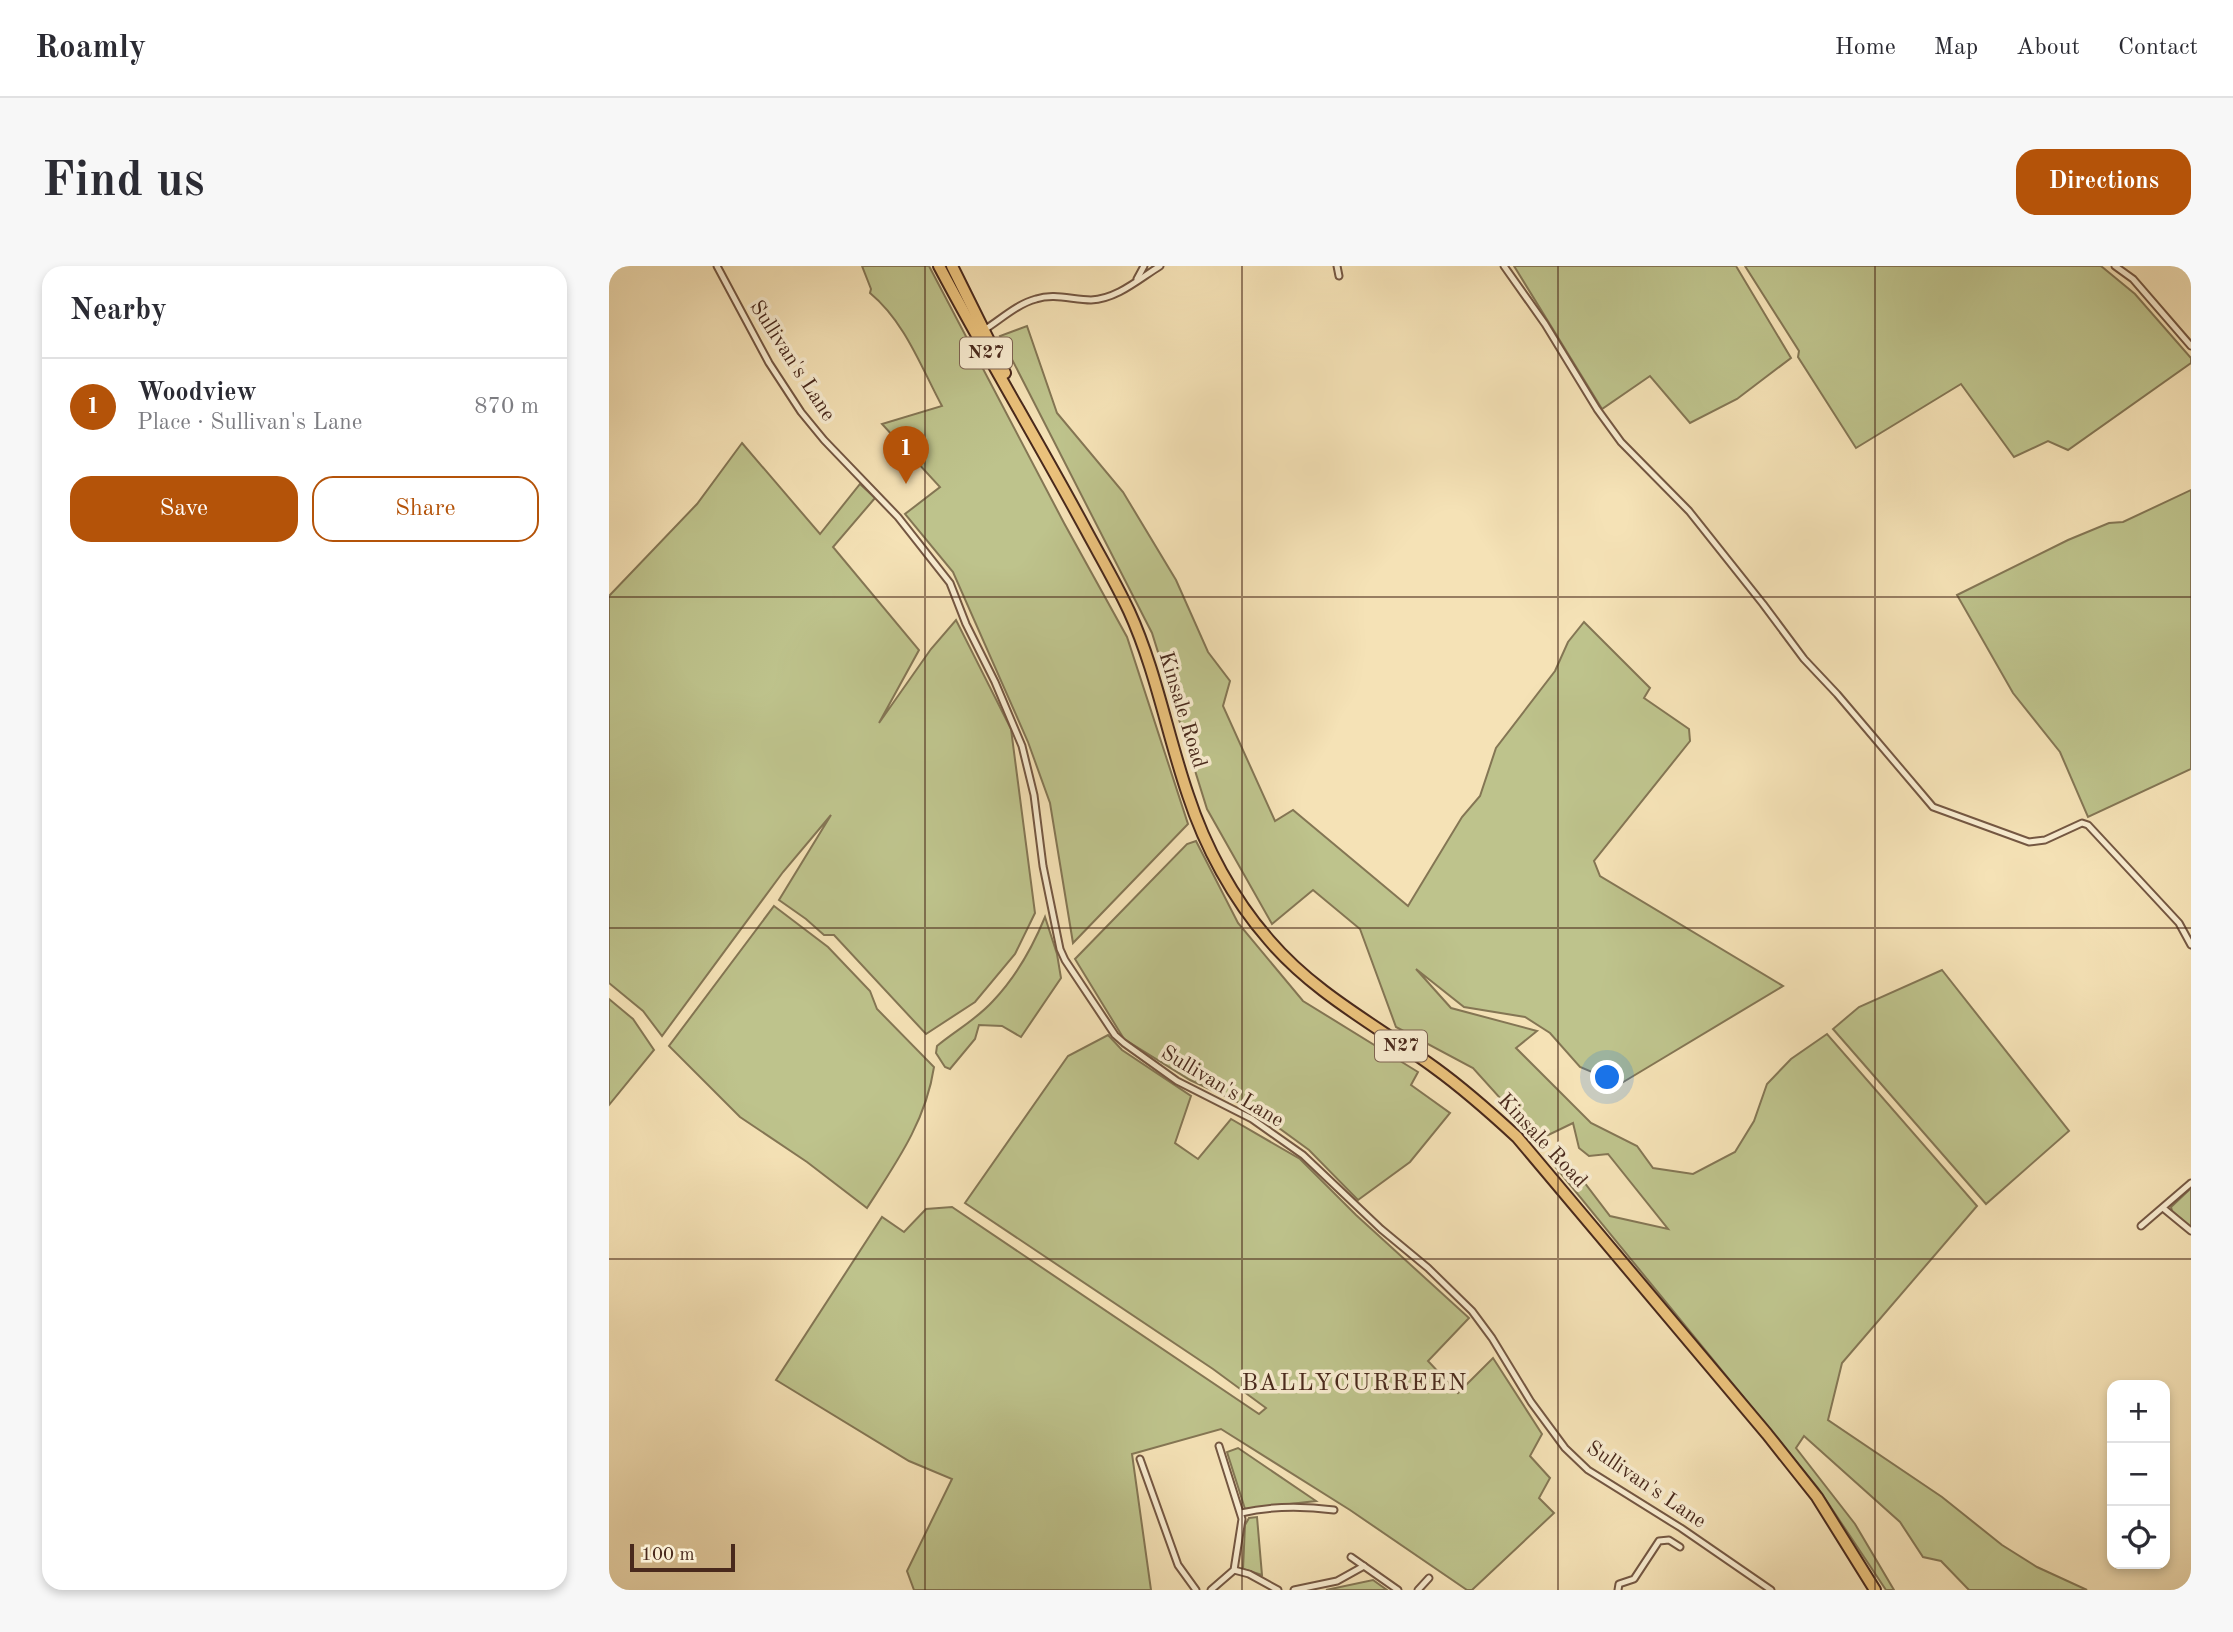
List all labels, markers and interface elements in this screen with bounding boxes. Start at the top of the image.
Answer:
text: Roamly [35,32,146,65]
text: Home [1835,36,1896,60]
text: Map [1934,36,1978,60]
text: About [2016,36,2080,60]
text: Contact [2118,36,2198,60]
button: Directions [2016,149,2191,215]
text: Find us [42,158,205,207]
text: Nearby [70,296,167,326]
street label: Sullivan's Lane [745,297,839,425]
road number: N27 [960,338,1012,368]
text: Woodview [137,380,257,406]
text: 1 [86,395,100,418]
text: 870 m [474,395,539,418]
text: Place · Sullivan's Lane [137,411,362,434]
pin: 1 [883,426,929,484]
button: Save [70,476,298,542]
button: Share [312,476,539,542]
street label: Kinsale Road [1154,649,1210,771]
road number: N27 [1375,1030,1427,1062]
street label: Sullivan's Lane [1157,1042,1287,1132]
your location [1590,1060,1624,1094]
street label: Kinsale Road [1493,1090,1591,1192]
district label: BALLYCURREEN [1242,1372,1469,1396]
map controls [2107,1380,2170,1569]
button: + [2107,1380,2170,1443]
street label: Sullivan's Lane [1583,1437,1709,1533]
button: − [2107,1443,2170,1506]
button: locate [2107,1506,2170,1569]
scale bar [630,1541,735,1573]
text: 100 m [641,1546,694,1565]

